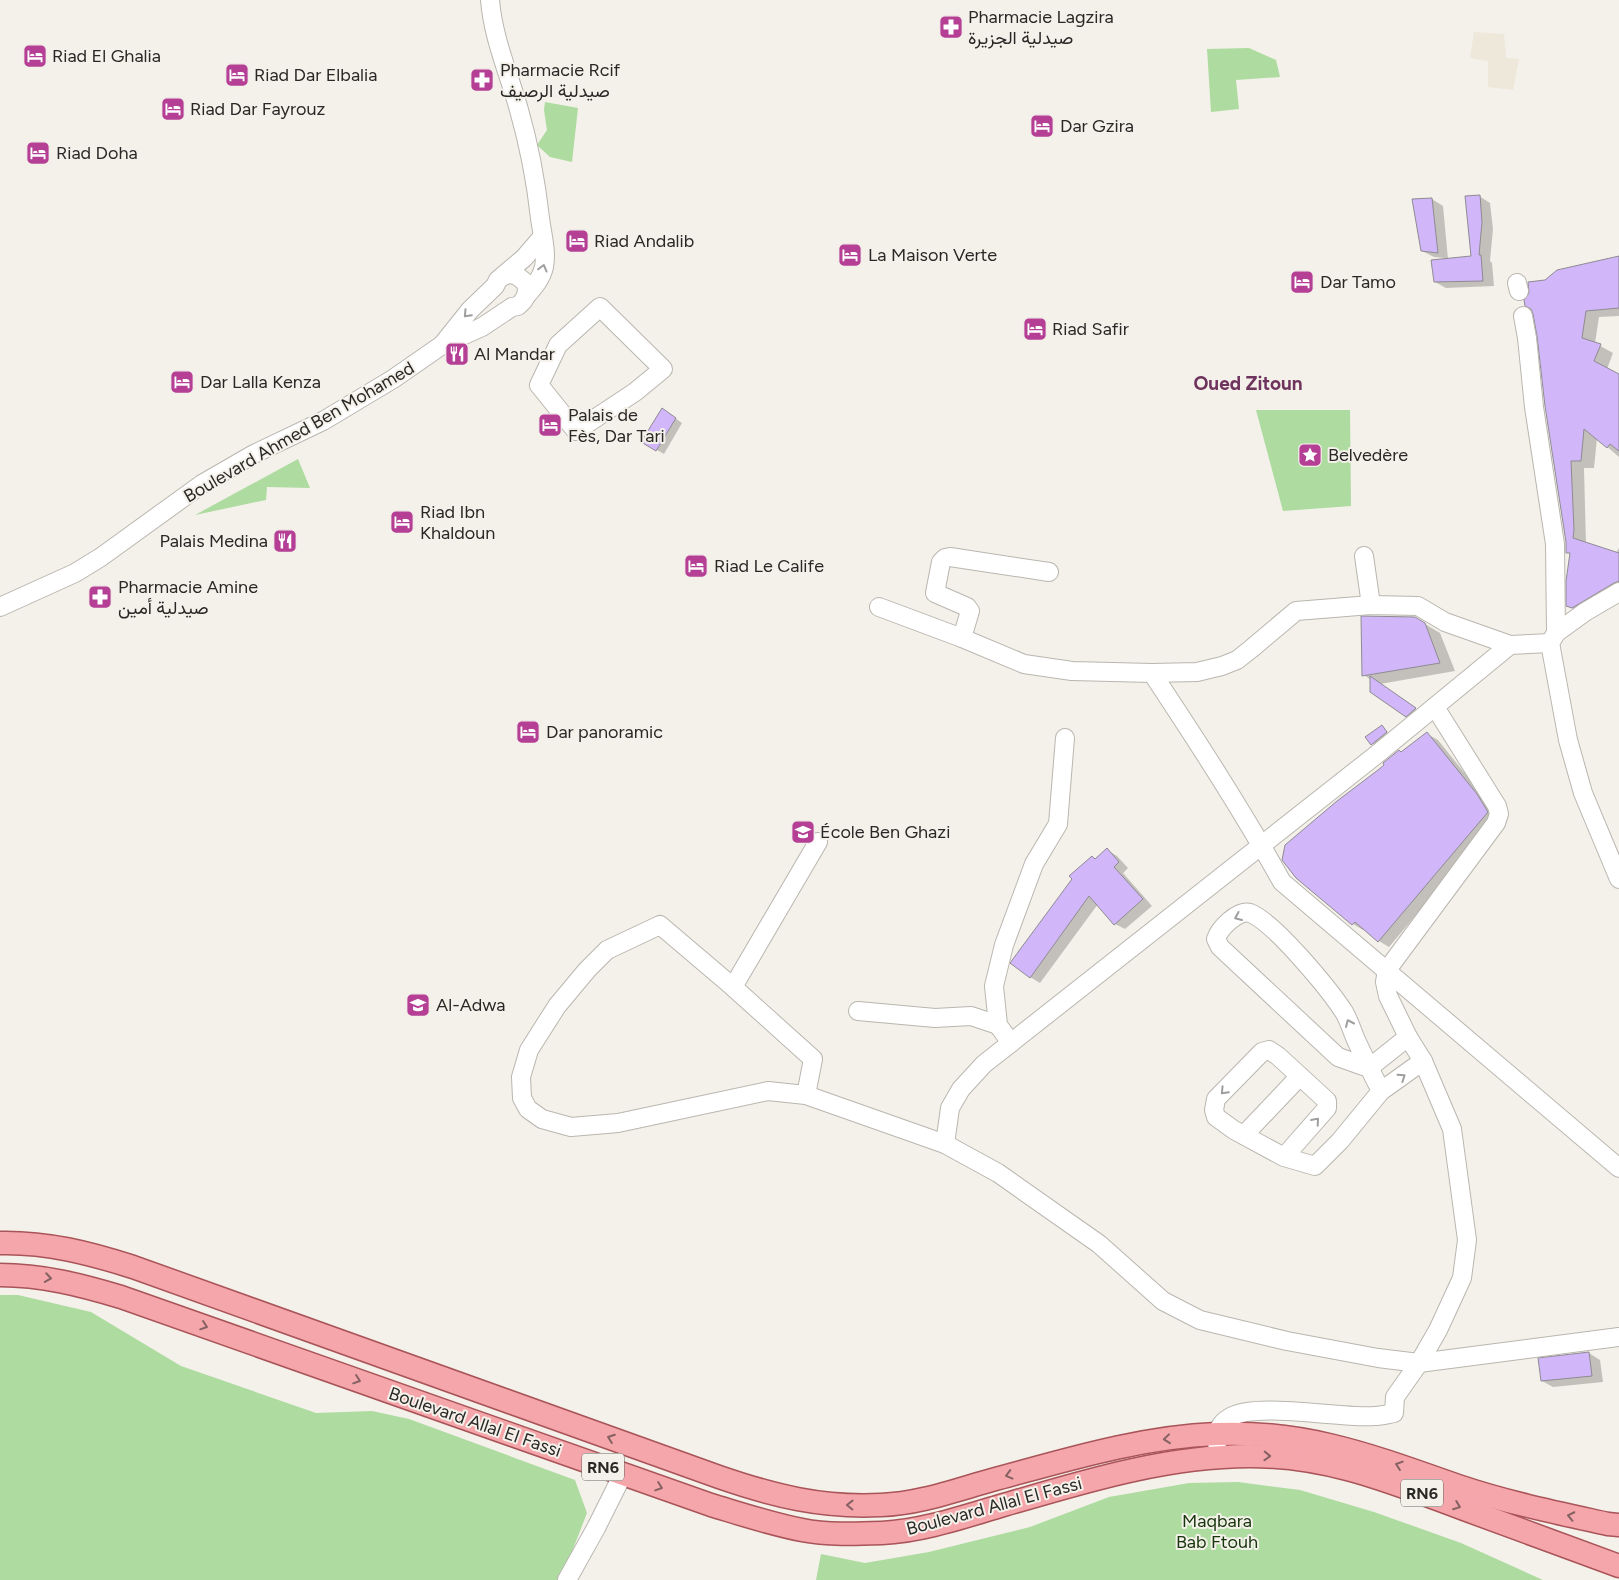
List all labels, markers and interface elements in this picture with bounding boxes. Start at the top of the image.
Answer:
place label: Pharmacie Lagzira صيدلية الجزيرة [968,6,1114,49]
pharmacy icon: Pharmacie Lagzira صيدلية الجزيرة [938,14,964,40]
hotel icon: Riad El Ghalia [22,43,48,69]
place label: Riad El Ghalia [52,45,161,67]
place label: Pharmacie Rcif صيدلية الرصيف [500,59,621,102]
hotel icon: Riad Dar Elbalia [224,62,250,88]
place label: Riad Dar Elbalia [254,64,377,86]
pharmacy icon: Pharmacie Rcif صيدلية الرصيف [469,67,495,93]
hotel icon: Riad Dar Fayrouz [160,96,186,122]
place label: Riad Dar Fayrouz [190,98,325,120]
hotel icon: Dar Gzira [1029,113,1055,139]
place label: Dar Gzira [1060,115,1134,137]
hotel icon: Riad Doha [25,140,51,166]
place label: Riad Doha [56,142,138,164]
hotel icon: Riad Andalib [564,228,590,254]
place label: Riad Andalib [594,230,694,252]
hotel icon: La Maison Verte [837,242,863,268]
place label: La Maison Verte [868,244,997,266]
one-way arrow [537,265,547,273]
hotel icon: Dar Tamo [1289,269,1315,295]
place label: Dar Tamo [1320,271,1396,293]
one-way arrow [464,308,473,317]
hotel icon: Riad Safir [1022,316,1048,342]
place label: Riad Safir [1052,318,1129,340]
restaurant icon: Al Mandar [444,341,470,367]
place label: Al Mandar [474,343,555,365]
street label: Boulevard Ahmed Ben Mohamed [180,357,418,507]
hotel icon: Dar Lalla Kenza [169,369,195,395]
place label: Dar Lalla Kenza [200,371,321,393]
district label: Oued Zitoun [1193,372,1303,395]
place label: Palais de Fès, Dar Tari [568,404,665,447]
hotel icon: Palais de Fès, Dar Tari [537,412,563,438]
place icon: Belvedère [1297,442,1323,468]
place label: Belvedère [1328,444,1408,466]
place label: Riad Ibn Khaldoun [420,501,495,544]
hotel icon: Riad Ibn Khaldoun [389,509,415,535]
restaurant icon: Palais Medina [272,528,298,554]
place label: Palais Medina [159,530,268,552]
hotel icon: Riad Le Calife [683,553,709,579]
place label: Riad Le Calife [714,555,824,577]
place label: Pharmacie Amine صيدلية أمين [118,576,258,619]
pharmacy icon: Pharmacie Amine صيدلية أمين [87,584,113,610]
hotel icon: Dar panoramic [515,719,541,745]
place label: Dar panoramic [546,721,663,743]
school or university icon: École Ben Ghazi [790,819,816,845]
place label: École Ben Ghazi [820,821,950,843]
one-way arrow [1234,910,1243,921]
school or university icon: Al-Adwa [405,992,431,1018]
place label: Al-Adwa [436,994,505,1016]
one-way arrow [1345,1019,1356,1028]
one-way arrow [1397,1073,1406,1083]
one-way arrow [1221,1085,1230,1094]
one-way arrow [1310,1117,1319,1126]
one-way arrow [44,1273,53,1283]
one-way arrow [199,1320,207,1330]
one-way arrow [352,1374,361,1384]
street label: Boulevard Allal El Fassi [386,1382,564,1462]
one-way arrow [1163,1433,1171,1444]
one-way arrow [607,1434,616,1444]
one-way arrow [1263,1451,1271,1462]
road number: RN6 [582,1454,624,1480]
one-way arrow [1395,1461,1403,1471]
one-way arrow [1006,1470,1014,1480]
street label: Boulevard Allal El Fassi [904,1472,1084,1540]
road number: RN6 [1401,1480,1443,1506]
one-way arrow [654,1481,662,1491]
one-way arrow [846,1500,854,1510]
one-way arrow [1452,1500,1460,1510]
park label: Maqbara Bab Ftouh [1176,1510,1258,1553]
one-way arrow [1567,1511,1576,1522]

